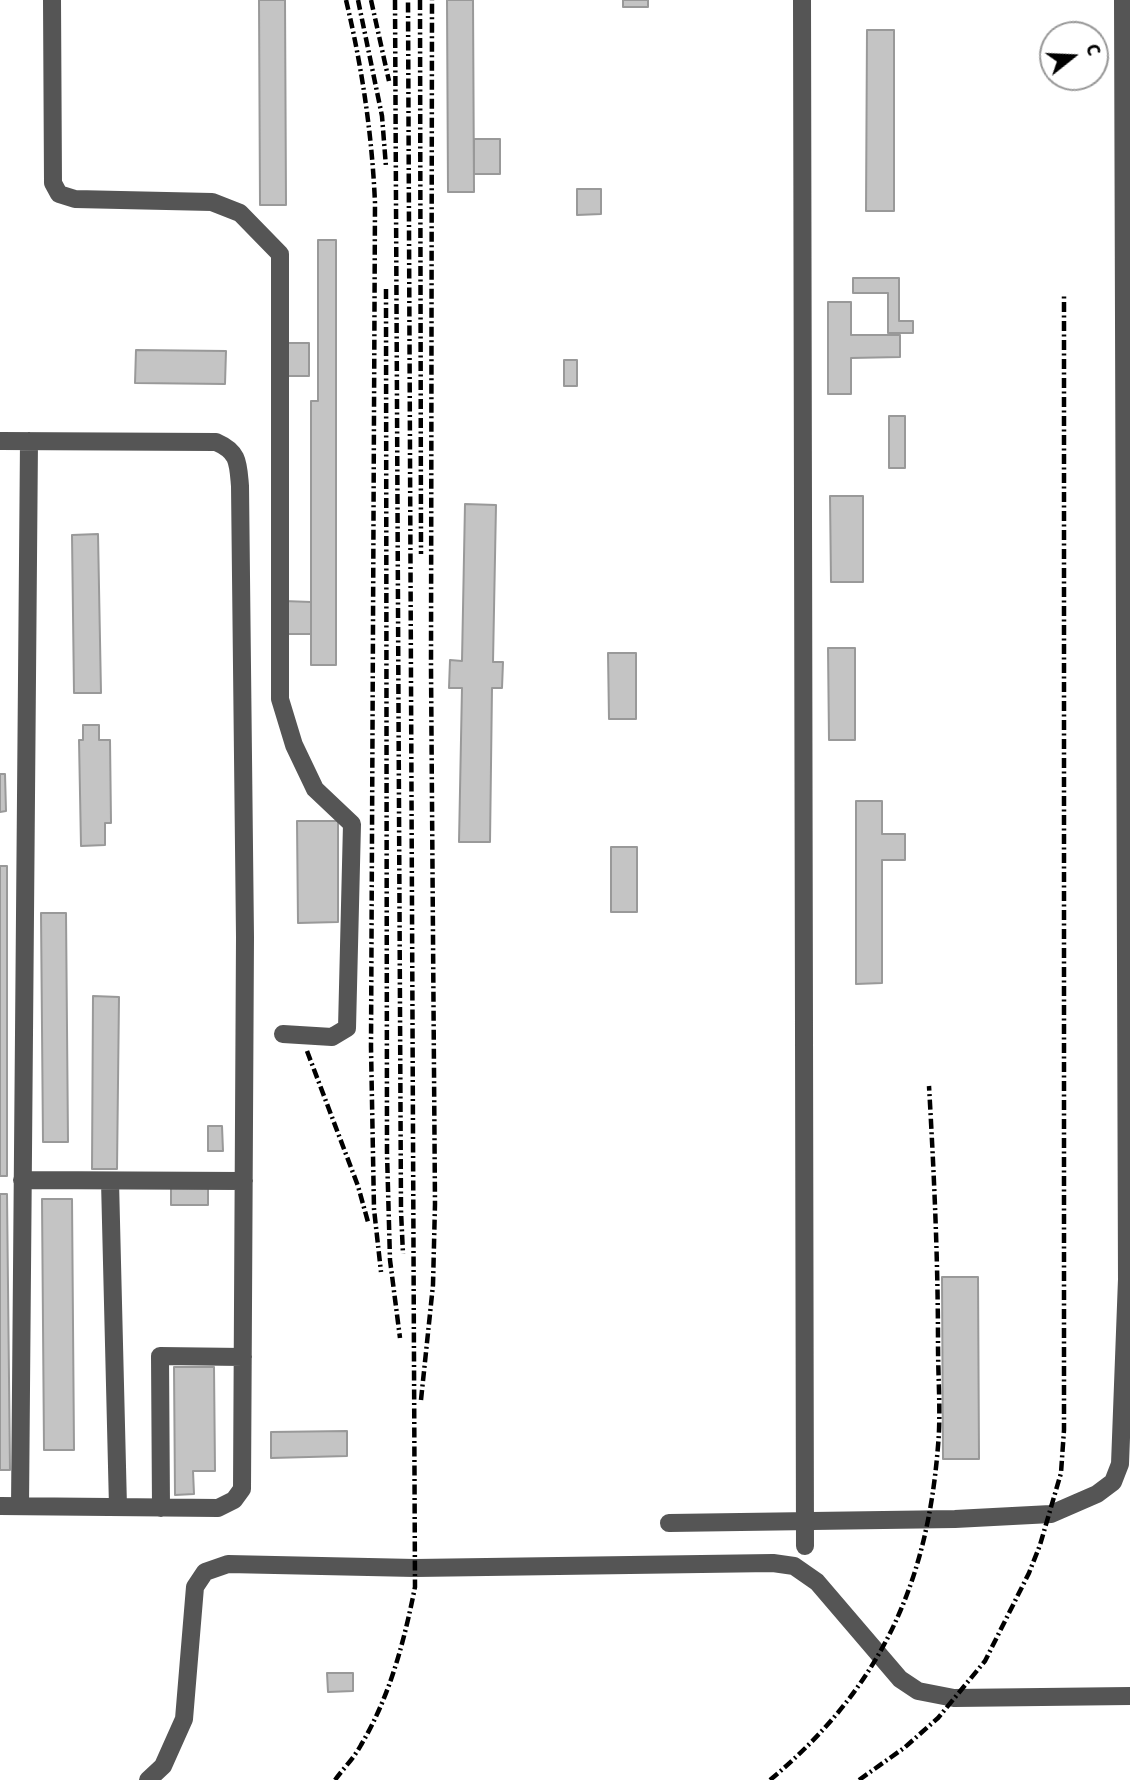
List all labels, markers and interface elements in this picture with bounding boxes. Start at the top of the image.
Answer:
north arrow [1039,21,1109,91]
text: С [1078,41,1107,59]

